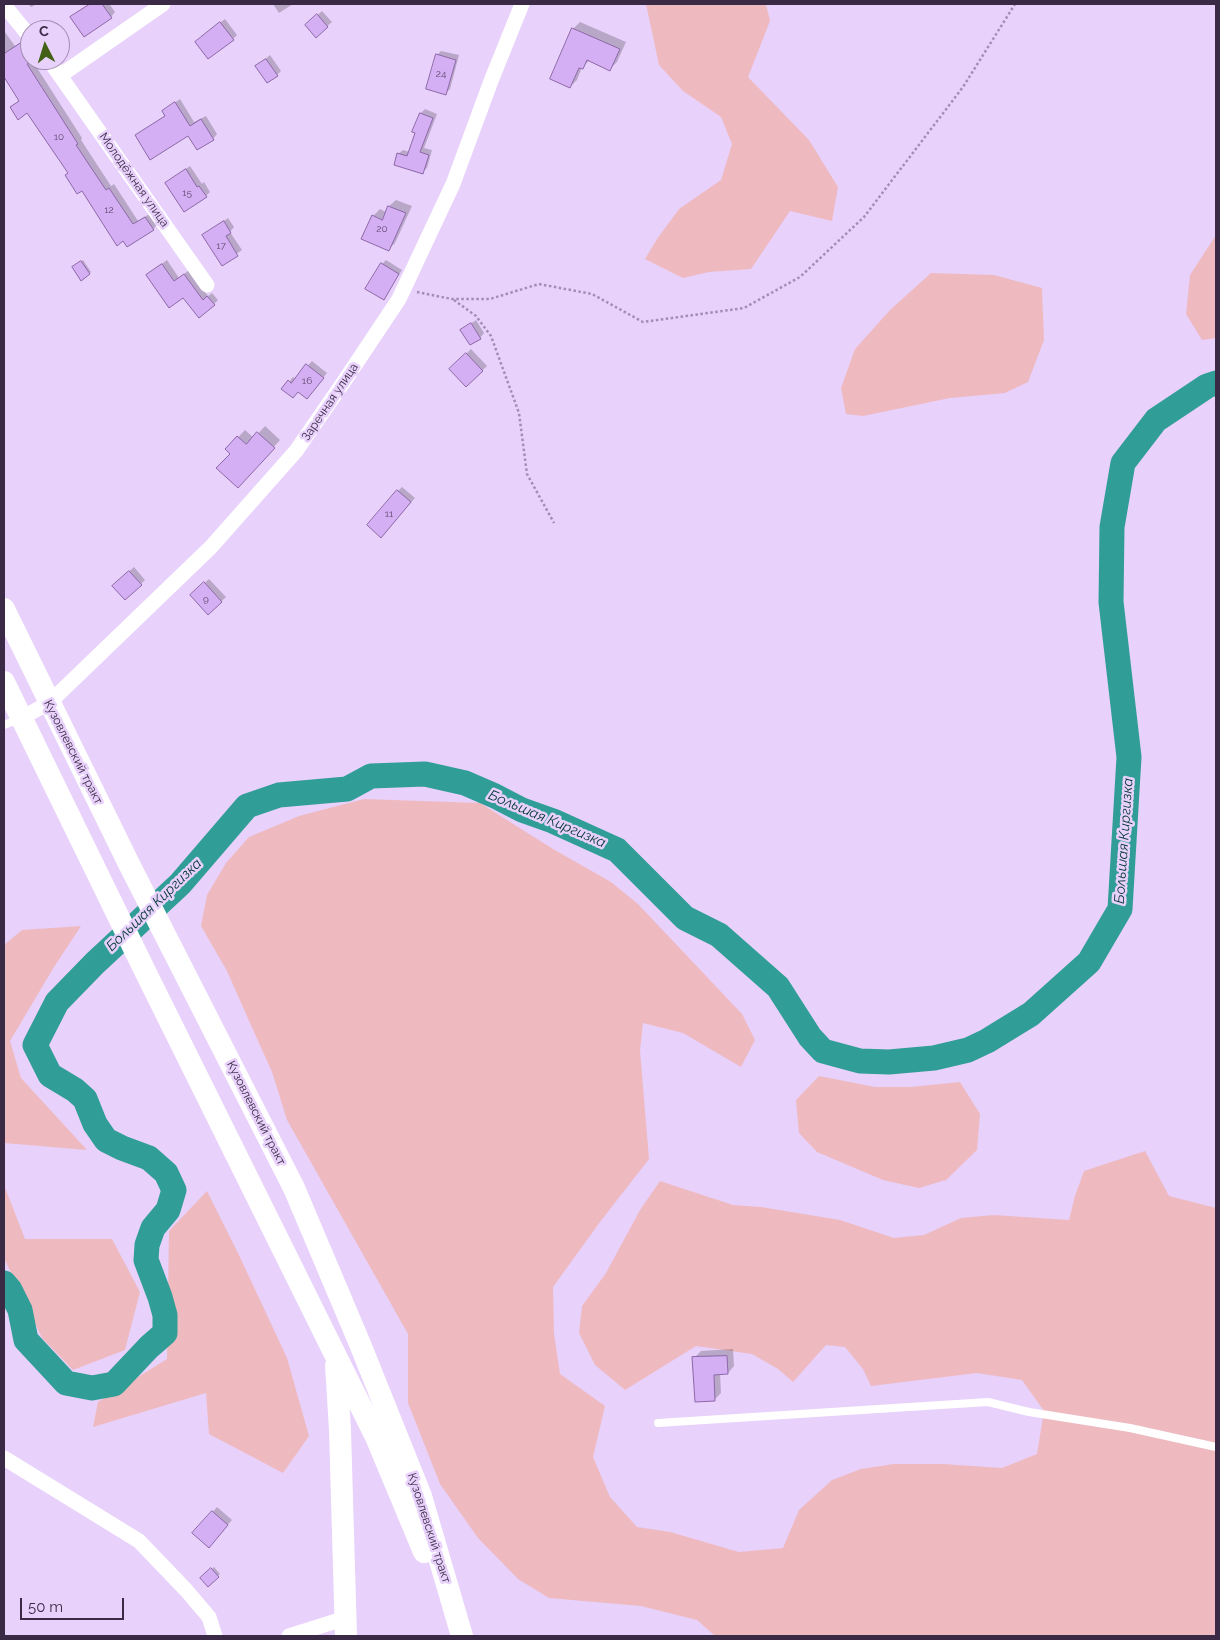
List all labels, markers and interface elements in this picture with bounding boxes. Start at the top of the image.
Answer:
north arrow [20,20,70,70]
text: С [38,23,49,39]
house number: 24 [436,68,446,80]
street label: Молодёжная улица [96,130,172,230]
house number: 10 [54,131,64,143]
house number: 15 [182,187,192,199]
house number: 12 [104,204,114,216]
house number: 20 [376,223,388,235]
house number: 17 [216,240,226,252]
street label: Заречная улица [299,360,361,444]
house number: 16 [302,375,312,387]
house number: 11 [385,508,393,520]
house number: 9 [203,593,209,605]
street label: Кузовлевский тракт [41,698,105,806]
water label: Большая Киргизка [1111,778,1137,904]
water label: Большая Киргизка [486,787,608,851]
water label: Большая Киргизка [103,855,205,955]
street label: Кузовлевский тракт [224,1059,288,1167]
street label: Кузовлевский тракт [404,1471,454,1585]
scale bar [22,1588,126,1620]
text: 50 m [28,1598,63,1616]

